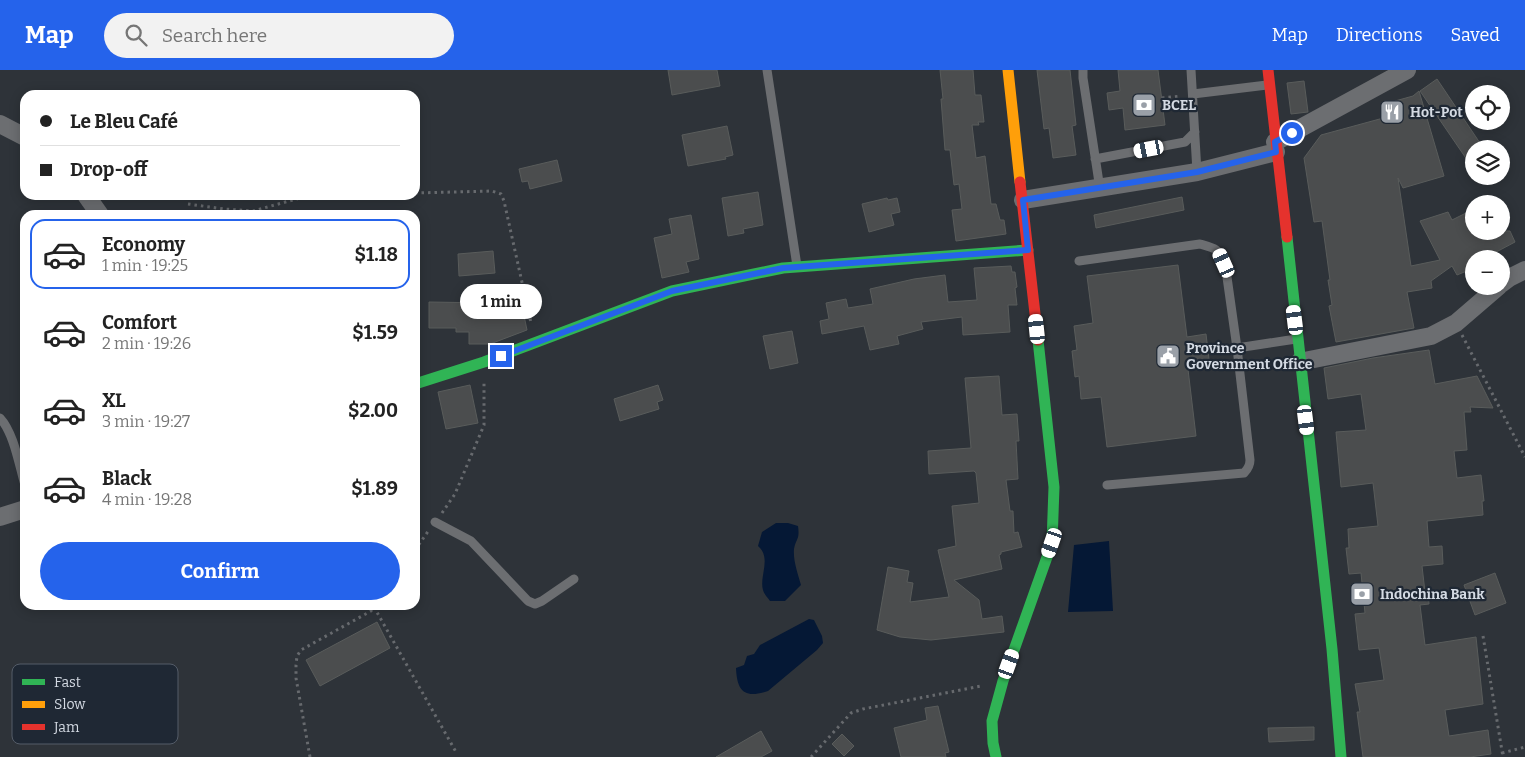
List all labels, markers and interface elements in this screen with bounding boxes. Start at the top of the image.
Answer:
search box [104,13,454,58]
text: Map [25,21,74,49]
icon: search [122,21,150,49]
text: Search here [162,24,267,47]
text: Map [1272,24,1308,46]
text: Directions [1336,24,1423,46]
text: Saved [1451,24,1500,46]
map controls [1465,85,1510,295]
button: locate [1465,85,1510,130]
bank icon: BCEL [1131,92,1157,118]
place label: BCEL [1162,97,1196,114]
restaurant icon: Hot-Pot [1379,99,1405,125]
place label: Hot-Pot [1410,104,1463,121]
text: Le Bleu Café [70,110,178,133]
route start [1281,122,1303,144]
car [1132,139,1165,159]
button: layers [1465,140,1510,185]
text: Drop-off [70,158,148,181]
button: + [1465,195,1510,240]
icon: car [42,232,87,277]
text: Economy [102,233,185,256]
text: $1.18 [355,243,398,266]
car [1211,246,1236,280]
button: − [1465,250,1510,295]
text: 1 min · 19:25 [102,256,188,275]
callout: 1 min [460,284,542,318]
text: 1 min [481,292,521,311]
car [1285,304,1304,336]
icon: car [42,310,87,355]
text: Comfort [102,311,177,334]
car [1027,313,1046,345]
text: $1.59 [352,321,398,344]
text: 2 min · 19:26 [102,334,191,353]
place label: Province Government Office [1186,340,1313,373]
public building icon: Province Government Office [1155,343,1181,369]
route end [490,345,512,367]
icon: car [42,388,87,433]
text: XL [102,389,126,412]
text: $2.00 [348,399,398,422]
car [1296,404,1315,436]
text: 3 min · 19:27 [102,412,190,431]
icon: car [42,466,87,511]
text: Black [102,467,152,490]
text: $1.89 [351,477,398,500]
text: 4 min · 19:28 [102,490,192,509]
car [1040,526,1063,560]
button: Confirm [40,542,400,600]
bank icon: Indochina Bank [1349,581,1375,607]
place label: Indochina Bank [1380,586,1485,603]
car [996,647,1021,681]
legend [12,664,178,744]
text: Fast [54,674,81,691]
text: Slow [54,696,86,713]
text: Jam [53,719,80,736]

